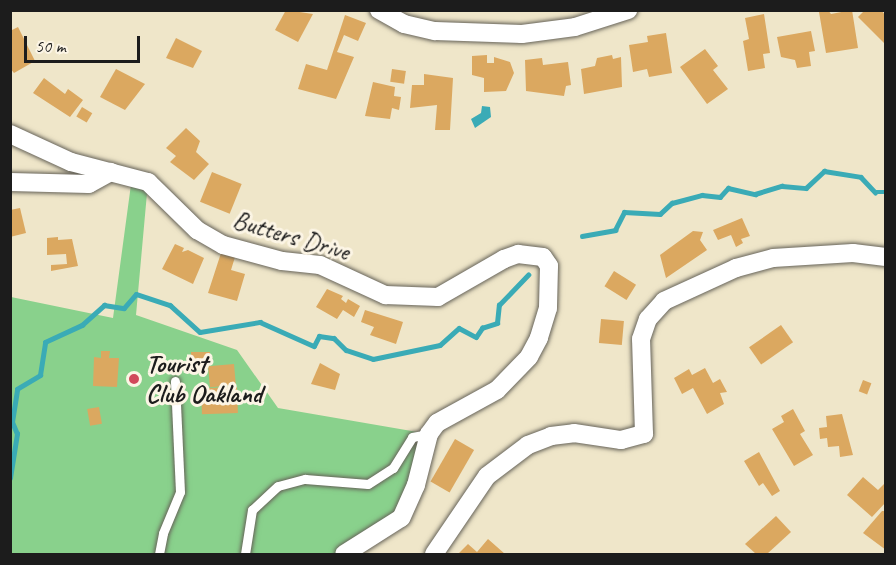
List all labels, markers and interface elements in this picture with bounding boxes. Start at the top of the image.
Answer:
scale bar [27,24,142,62]
text: 50 m [35,35,66,57]
street label: Butters Drive [229,204,353,268]
place label: Tourist Club Oakland [146,348,263,410]
marker: Tourist Club Oakland [127,372,141,386]

